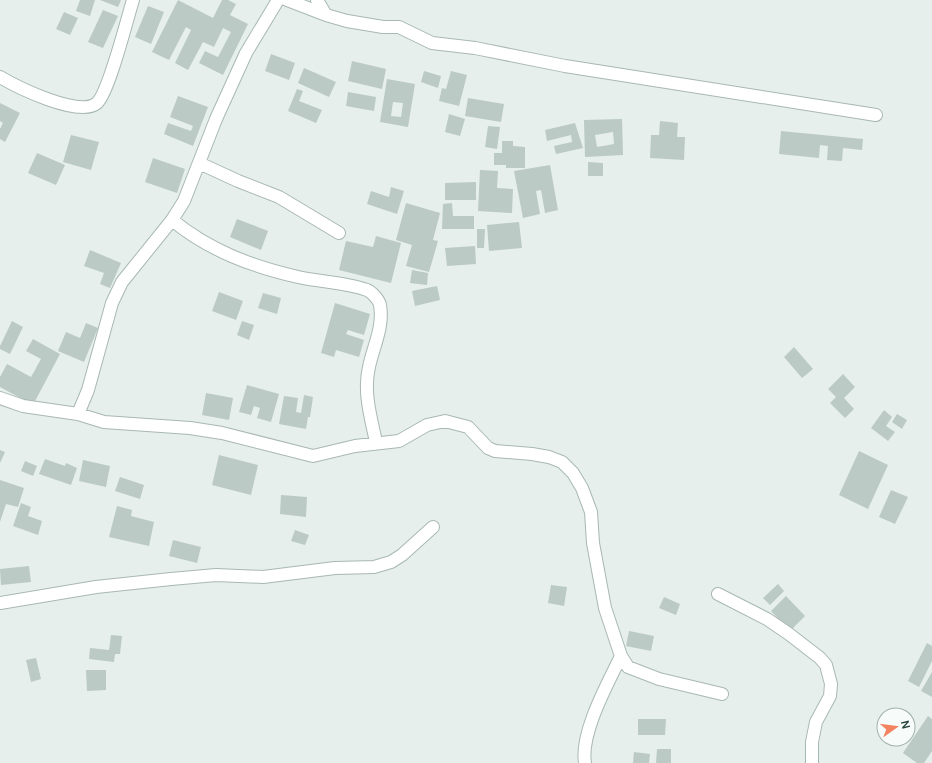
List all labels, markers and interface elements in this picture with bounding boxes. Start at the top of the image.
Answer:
north arrow [876,707,916,747]
text: N [898,719,914,730]

